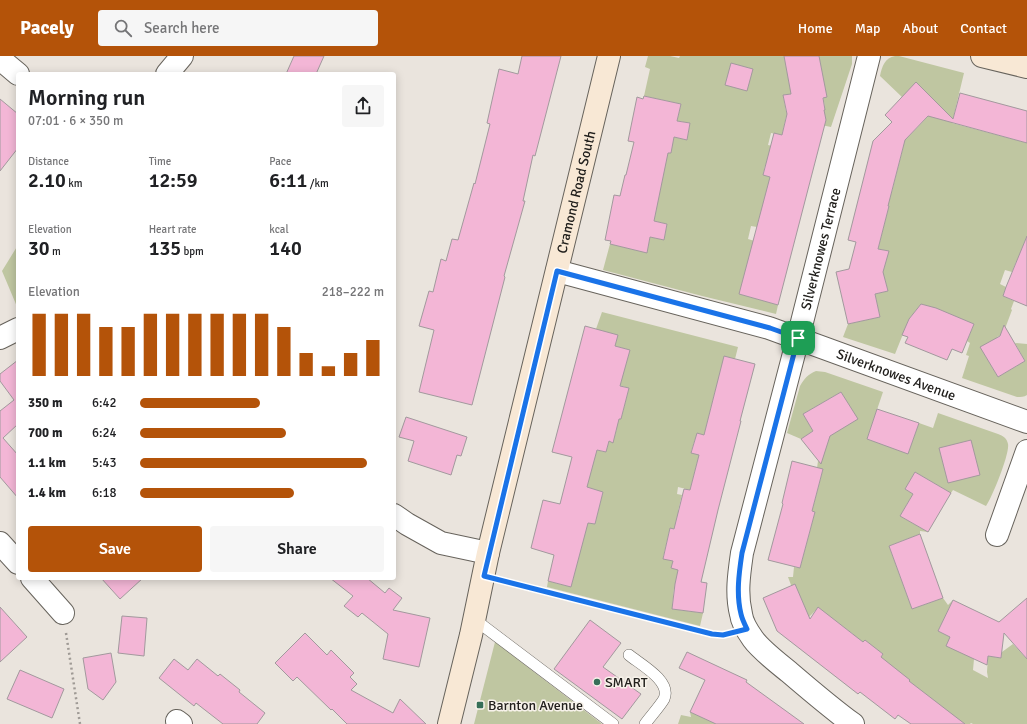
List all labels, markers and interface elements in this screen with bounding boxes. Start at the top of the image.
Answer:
search box [98,10,378,46]
text: Pacely [20,16,74,40]
icon: search [112,17,134,39]
text: Search here [144,19,220,37]
text: Home [798,20,833,37]
text: Map [855,20,880,37]
text: About [902,20,938,37]
text: Contact [960,20,1007,37]
text: Morning run [28,84,145,111]
button: share [342,85,384,127]
text: 07:01 · 6 × 350 m [28,113,123,129]
street label: Cramond Road South [553,129,599,255]
text: Distance [28,155,69,168]
text: Time [149,155,171,168]
text: Pace [269,155,292,168]
text: 2.10 [28,168,66,193]
text: 12:59 [149,168,198,193]
text: 6:11 [269,168,307,193]
text: km [66,177,83,190]
text: /km [307,177,329,190]
street label: Silverknowes Terrace [797,186,844,312]
text: Elevation [28,223,72,236]
text: Heart rate [149,223,196,236]
text: kcal [269,223,289,236]
text: 30 [28,236,50,261]
text: 135 [149,236,181,261]
text: 140 [269,236,302,261]
text: m [50,245,61,258]
text: bpm [181,245,204,258]
text: Elevation [28,284,80,300]
text: 218–222 m [322,284,384,300]
pin [781,321,815,355]
icon: arrive [787,327,809,349]
street label: Silverknowes Avenue [834,345,958,404]
text: 350 m [28,395,62,411]
text: 6:42 [92,395,117,411]
text: 700 m [28,425,62,441]
text: 6:24 [92,425,117,441]
text: 1.1 km [28,455,66,471]
text: 5:43 [92,455,117,471]
text: 1.4 km [28,485,66,501]
text: 6:18 [92,485,117,501]
button: Save [28,526,202,572]
button: Share [210,526,384,572]
place label: SMART [605,674,648,691]
marker: SMART [592,677,602,687]
place label: Barnton Avenue [488,697,583,714]
marker: Barnton Avenue [475,700,485,710]

